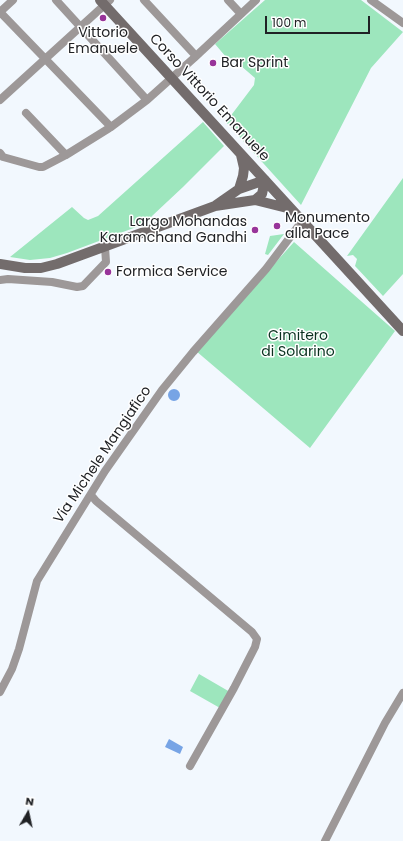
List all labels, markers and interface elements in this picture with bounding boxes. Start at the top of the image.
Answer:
scale bar [267,8,372,34]
marker: Vittorio Emanuele [98,13,108,23]
text: 100 m [272,14,306,31]
place label: Vittorio Emanuele [68,25,138,58]
street label: Corso Vittorio Emanuele [145,31,273,165]
place label: Bar Sprint [221,55,288,71]
marker: Bar Sprint [208,58,218,68]
place label: Monumento alla Pace [285,210,370,242]
place label: Largo Mohandas Karamchand Gandhi [100,214,247,246]
marker: Monumento alla Pace [272,221,282,231]
marker: Largo Mohandas Karamchand Gandhi [250,225,260,235]
place label: Formica Service [116,264,227,280]
marker: Formica Service [103,267,113,277]
park label: Cimitero di Solarino [261,328,335,360]
street label: Via Michele Mangiafico [51,383,155,527]
north arrow [8,793,48,833]
text: N [25,793,35,810]

